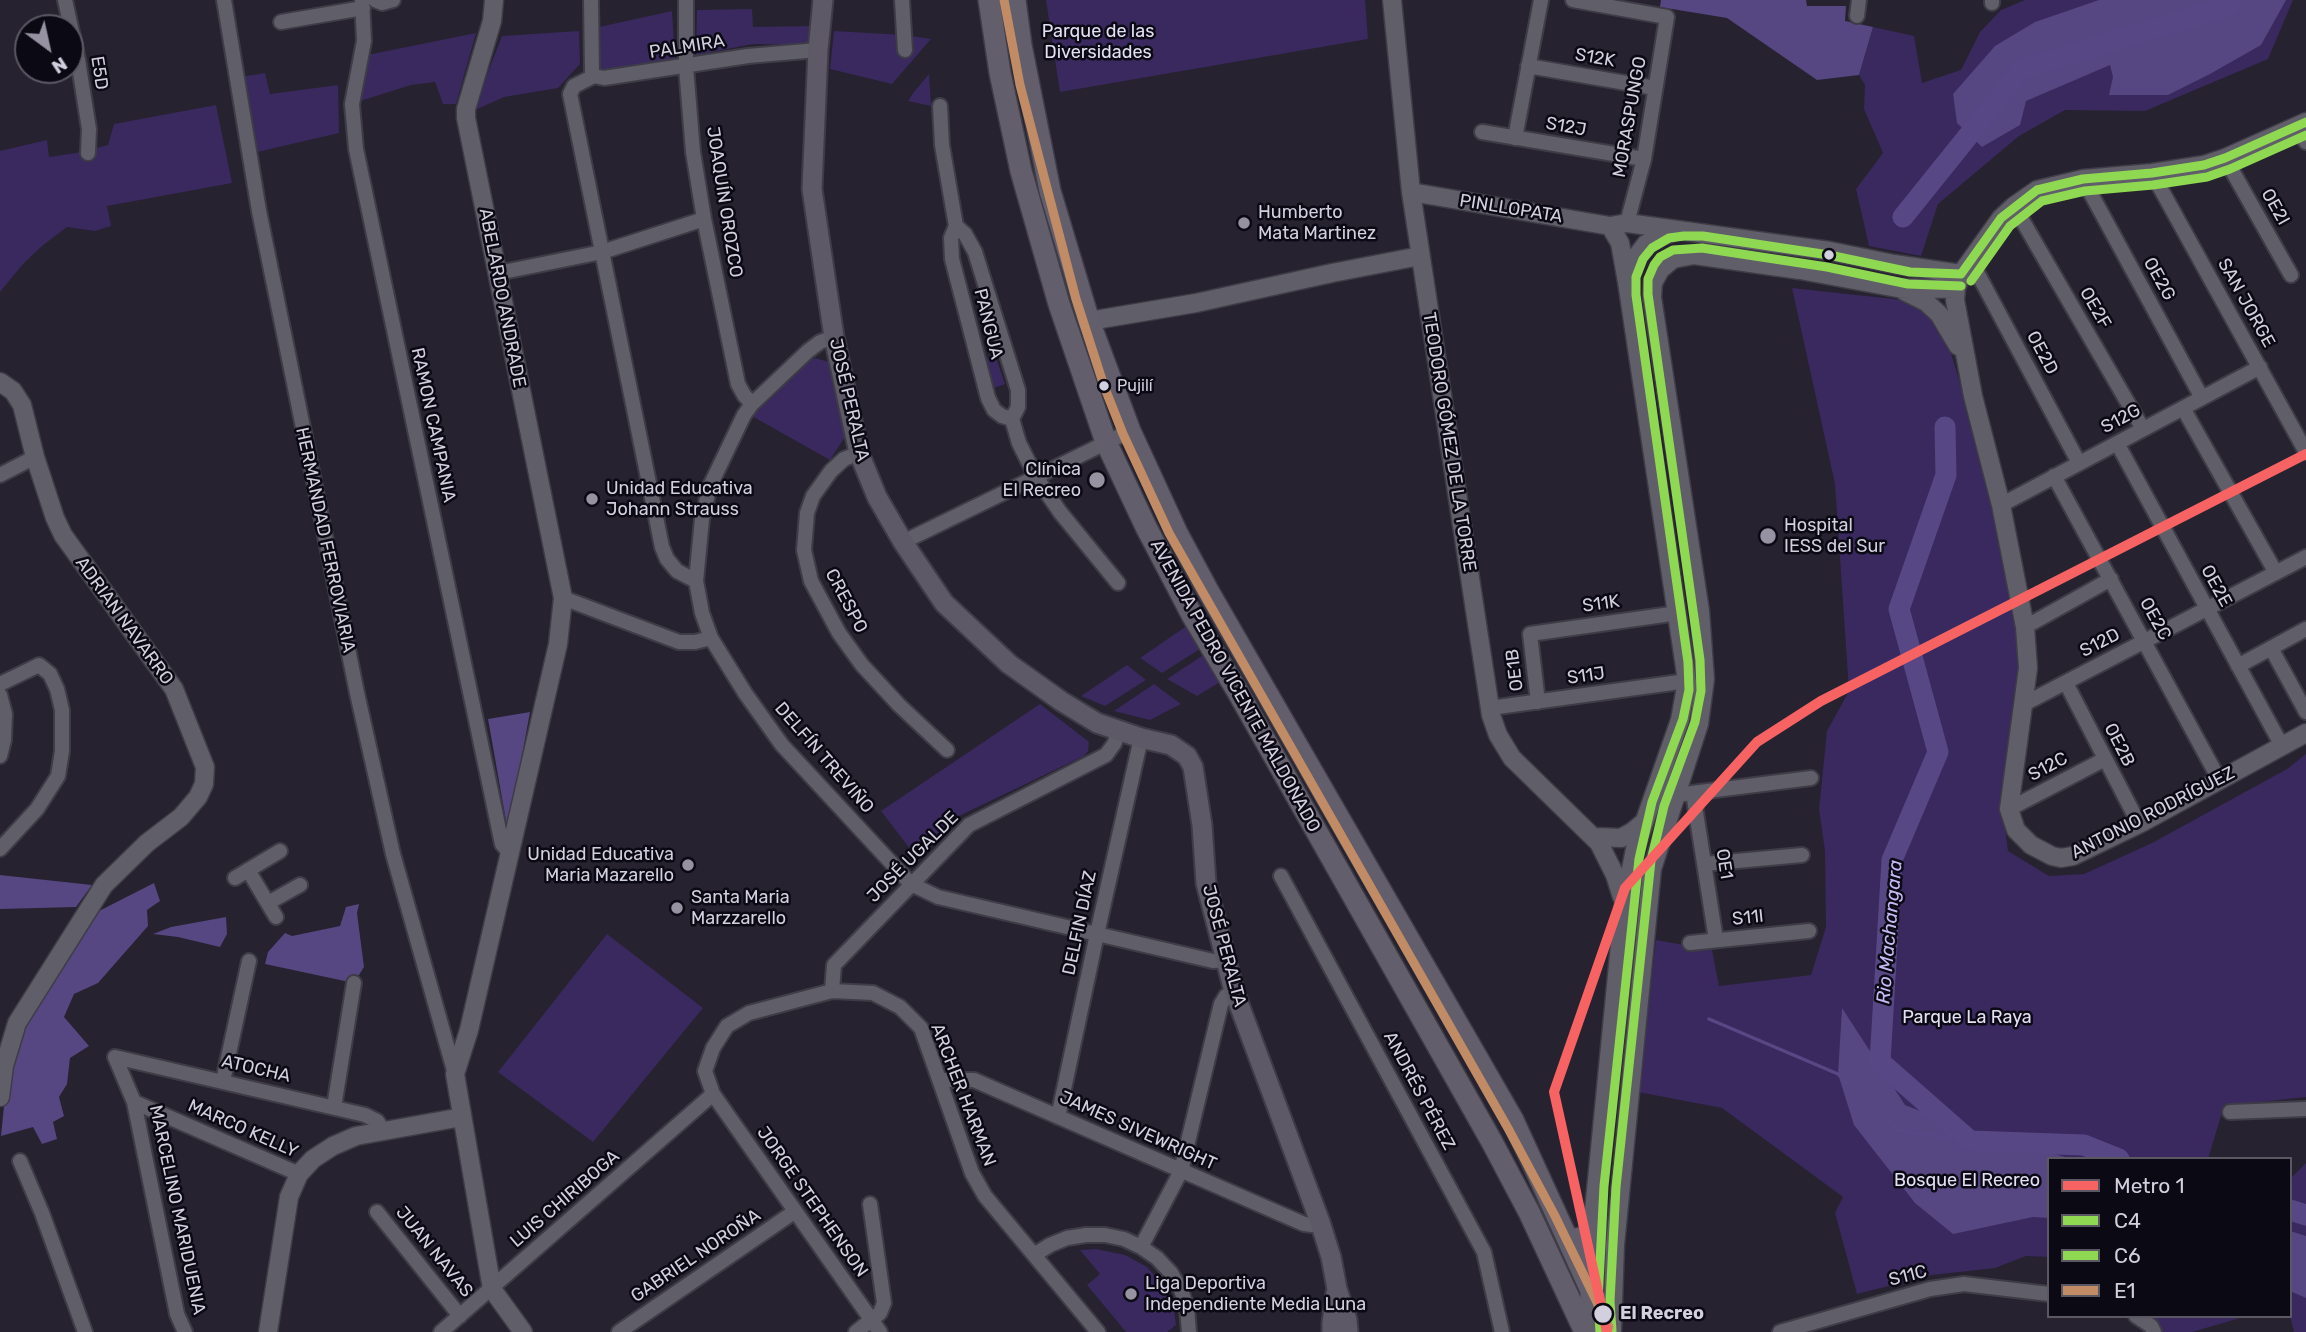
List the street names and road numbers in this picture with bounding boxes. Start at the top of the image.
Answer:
street label: PALMIRA [648,30,726,64]
street label: S12K [1573,44,1617,72]
street label: E5D [86,55,112,91]
street label: MORASPUNGO [1609,55,1651,179]
street label: S12J [1544,113,1588,141]
street label: JOAQUÍN OROZCO [701,125,747,279]
street label: OE2I [2256,185,2294,229]
street label: PINLLOPATA [1458,190,1564,228]
street label: ABELARDO ANDRADE [474,207,530,389]
street label: OE2G [2138,254,2180,304]
street label: SAN JORGE [2213,255,2279,351]
street label: OE2F [2075,283,2115,333]
street label: PANGUA [969,286,1007,362]
street label: TEODORO GÓMEZ DE LA TORRE [1418,311,1480,573]
street label: OE2D [2022,328,2062,378]
street label: JOSÉ PERALTA [824,336,874,464]
street label: RAMON CAMPANIA [406,346,460,504]
street label: S12G [2098,400,2144,438]
street label: HERMANDAD FERROVIARIA [291,425,359,655]
street label: AVENIDA PEDRO VICENTE MALDONADO [1145,536,1325,836]
street label: ADRIAN NAVARRO [70,553,178,689]
street label: OE2E [2196,561,2236,611]
street label: CRESPO [820,565,872,637]
street label: S11K [1581,591,1621,617]
street label: OE2C [2134,594,2176,644]
street label: S12D [2076,624,2124,662]
street label: OE1B [1502,648,1528,692]
street label: S11J [1566,663,1606,689]
street label: DELFÍN TREVIÑO [770,698,878,818]
street label: OE2B [2099,720,2139,770]
street label: S12C [2025,748,2071,786]
street label: ANTONIO RODRÍGUEZ [2068,762,2238,864]
street label: JOSÉ UGALDE [863,807,963,907]
street label: OE1 [1711,847,1737,881]
street label: DELFIN DÍAZ [1058,869,1102,977]
street label: JOSÉ PERALTA [1197,883,1251,1009]
street label: S11I [1731,906,1765,930]
street label: ARCHER HARMAN [926,1020,1000,1170]
street label: ANDRÉS PÉREZ [1379,1028,1459,1154]
street label: ATOCHA [219,1051,293,1087]
street label: JAMES SIVEWRIGHT [1056,1087,1220,1175]
street label: MARCO KELLY [185,1095,301,1163]
street label: MARCELINO MARIDUENIA [144,1103,210,1317]
street label: JORGE STEPHENSON [752,1122,872,1282]
street label: LUIS CHIRIBOGA [506,1146,624,1252]
street label: JUAN NAVAS [391,1202,477,1302]
street label: GABRIEL NOROÑA [627,1205,765,1307]
street label: S11C [1887,1261,1929,1291]

